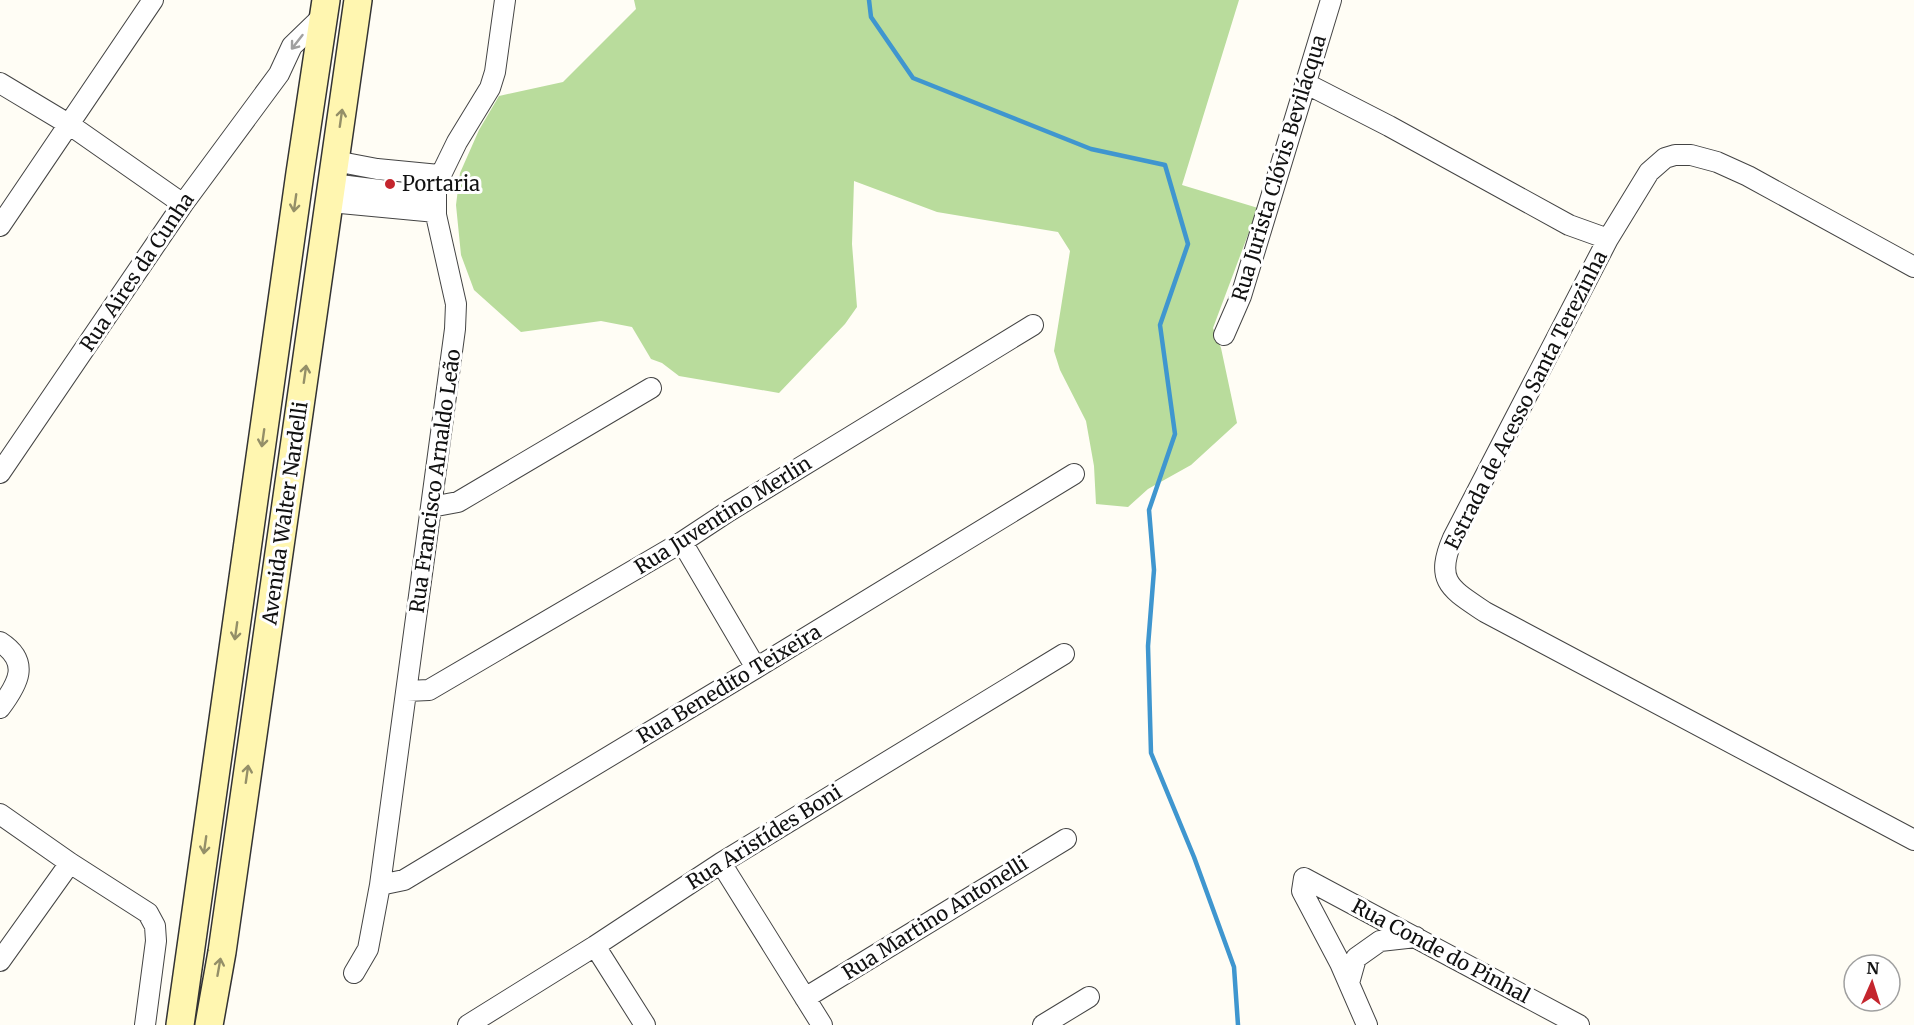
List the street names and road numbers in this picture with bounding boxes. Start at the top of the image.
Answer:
street label: Rua Jurista Clóvis Bevilácqua [1226,31,1331,304]
street label: Rua Aires da Cunha [74,187,199,356]
street label: Estrada de Acesso Santa Terezinha [1439,246,1612,554]
street label: Rua Francisco Arnaldo Leão [404,347,465,615]
street label: Avenida Walter Nardelli [256,400,313,627]
street label: Rua Juventino Merlin [630,450,816,579]
street label: Rua Benedito Teixeira [632,619,826,748]
street label: Rua Aristídes Boni [682,779,846,894]
street label: Rua Martino Antonelli [837,850,1032,985]
street label: Rua Conde do Pinhal [1348,893,1535,1008]

